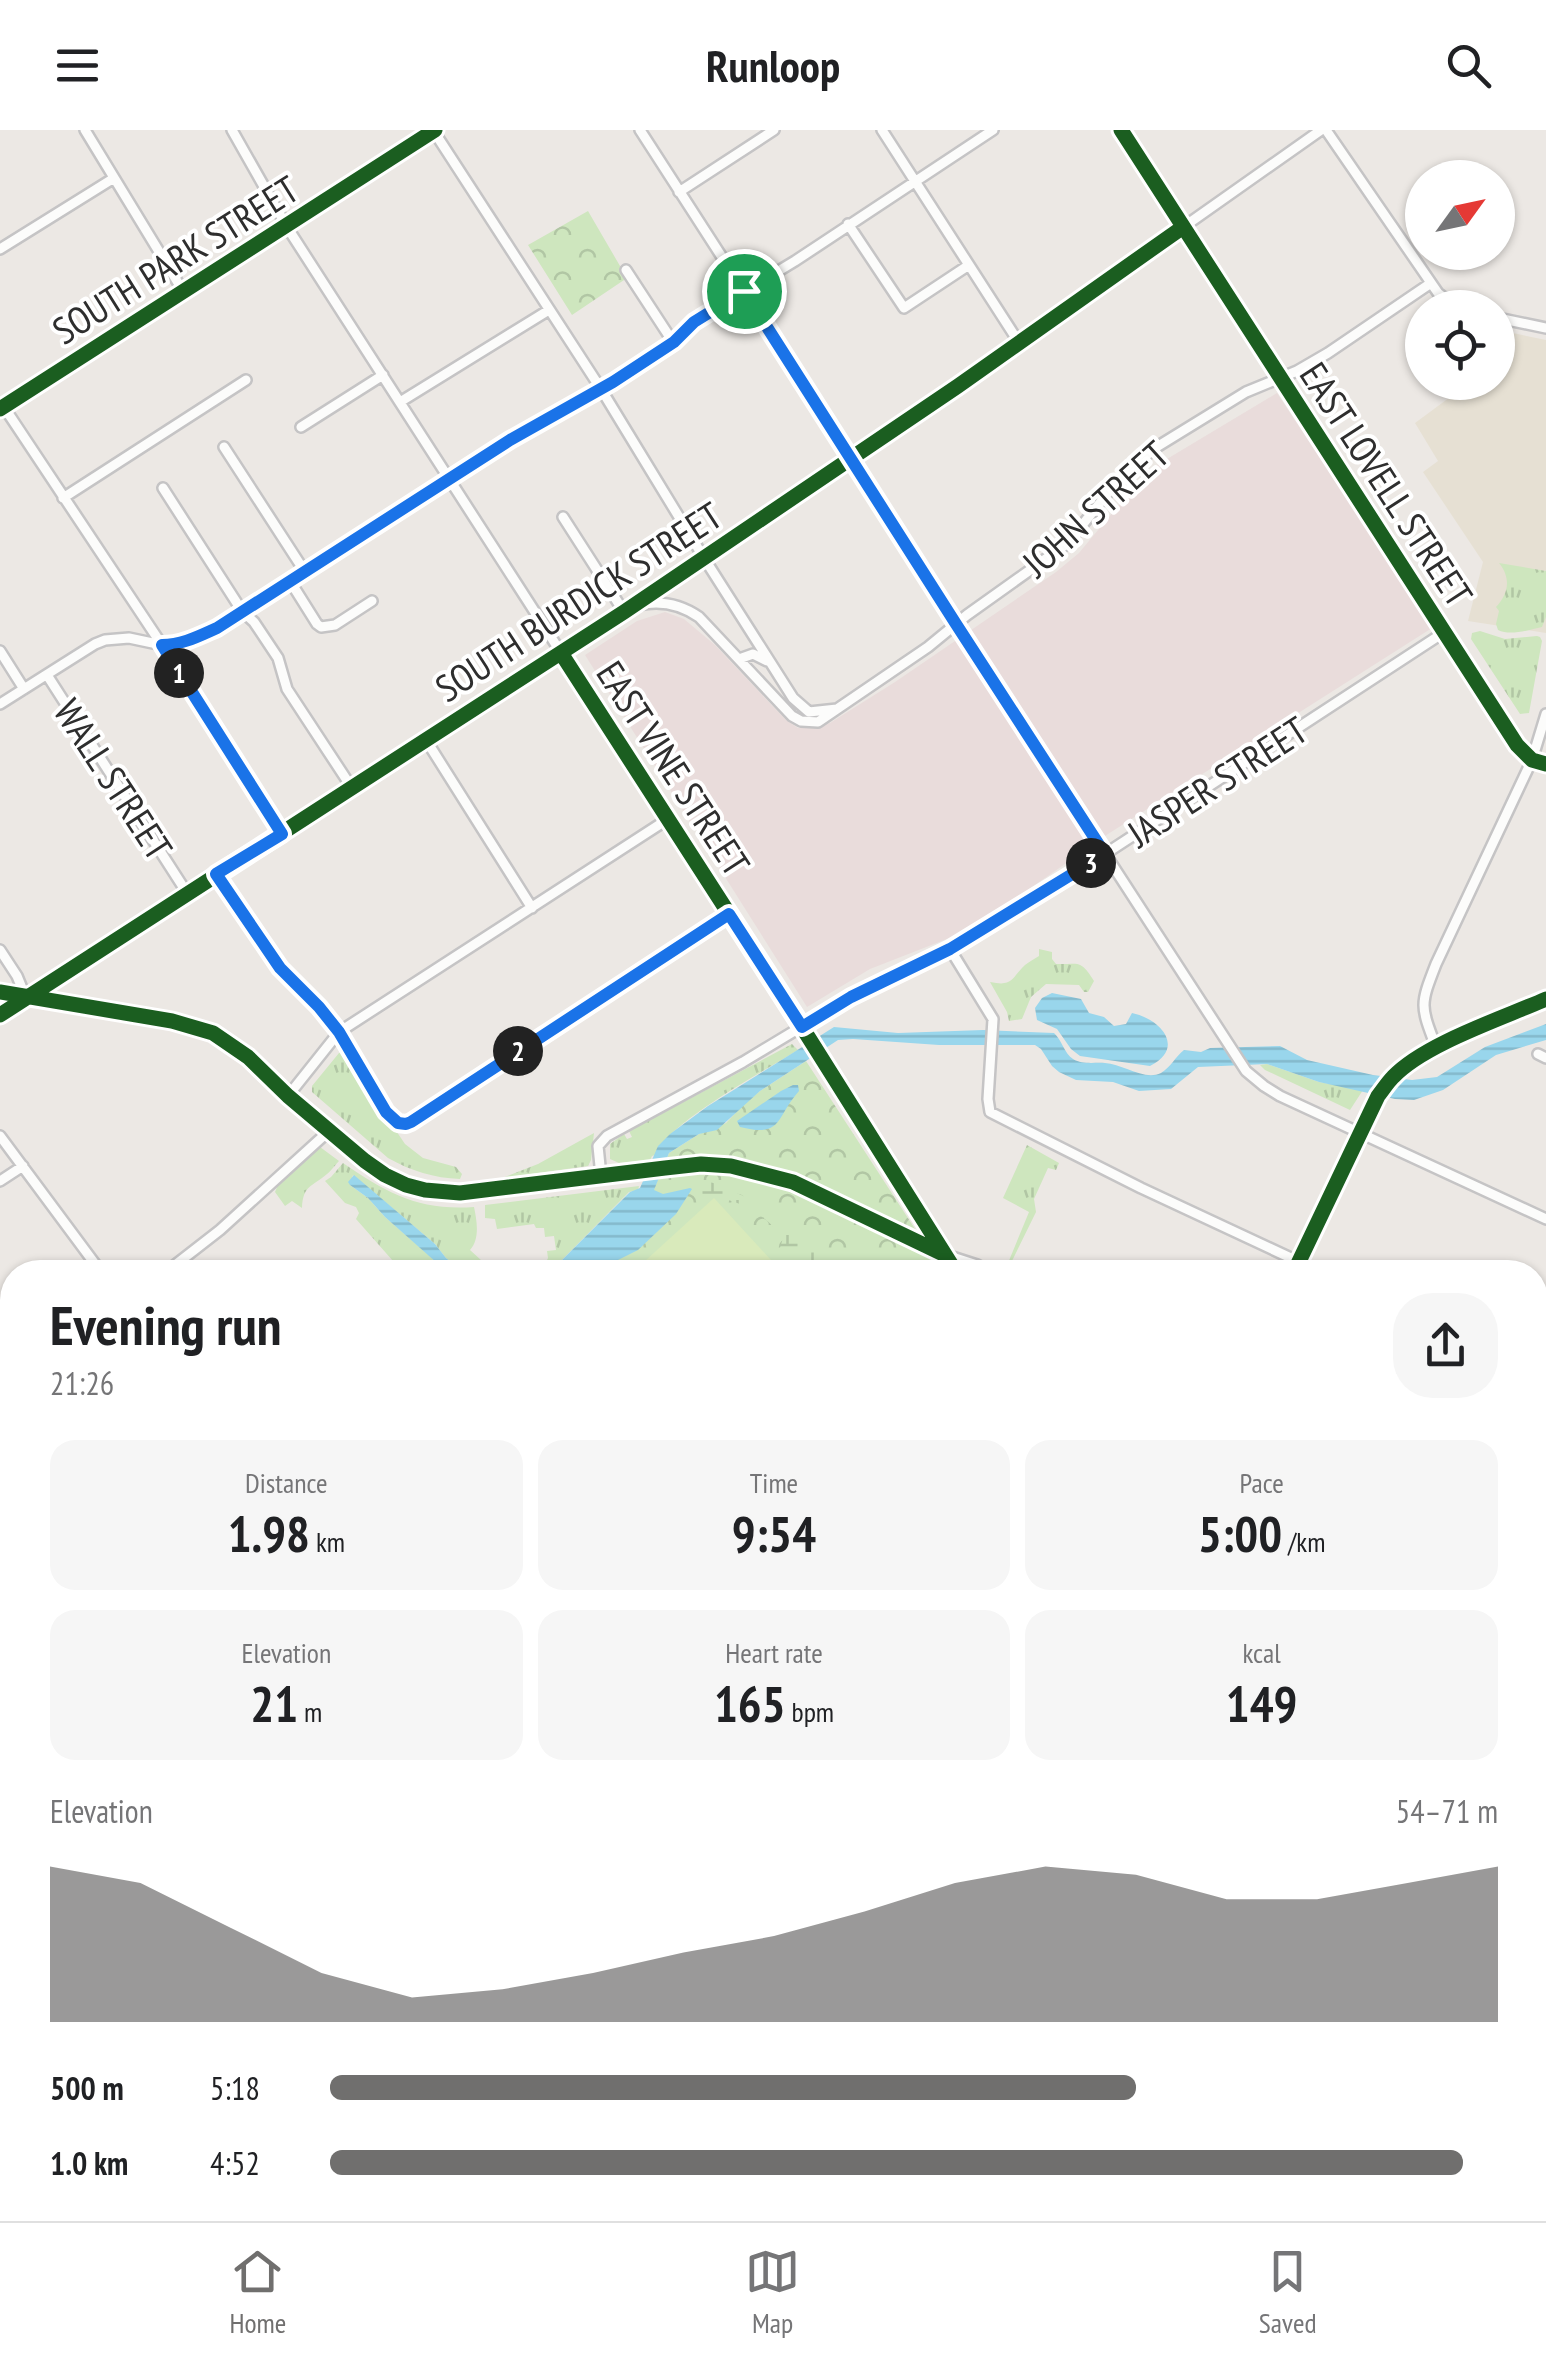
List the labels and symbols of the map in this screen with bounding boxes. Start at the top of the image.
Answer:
north arrow [1405,160,1515,270]
street label: SOUTH PARK STREET [43,164,307,354]
pin [702,249,787,334]
street label: EAST LOVELL STREET [1290,353,1484,615]
street label: JOHN STREET [1011,430,1178,587]
street label: SOUTH BURDICK STREET [426,490,730,712]
pin: 1 [154,648,204,698]
street label: EAST VINE STREET [587,652,761,884]
street label: WALL STREET [44,689,184,869]
street label: JASPER STREET [1117,705,1316,858]
pin: 3 [1066,838,1116,888]
pin: 2 [493,1026,543,1076]

